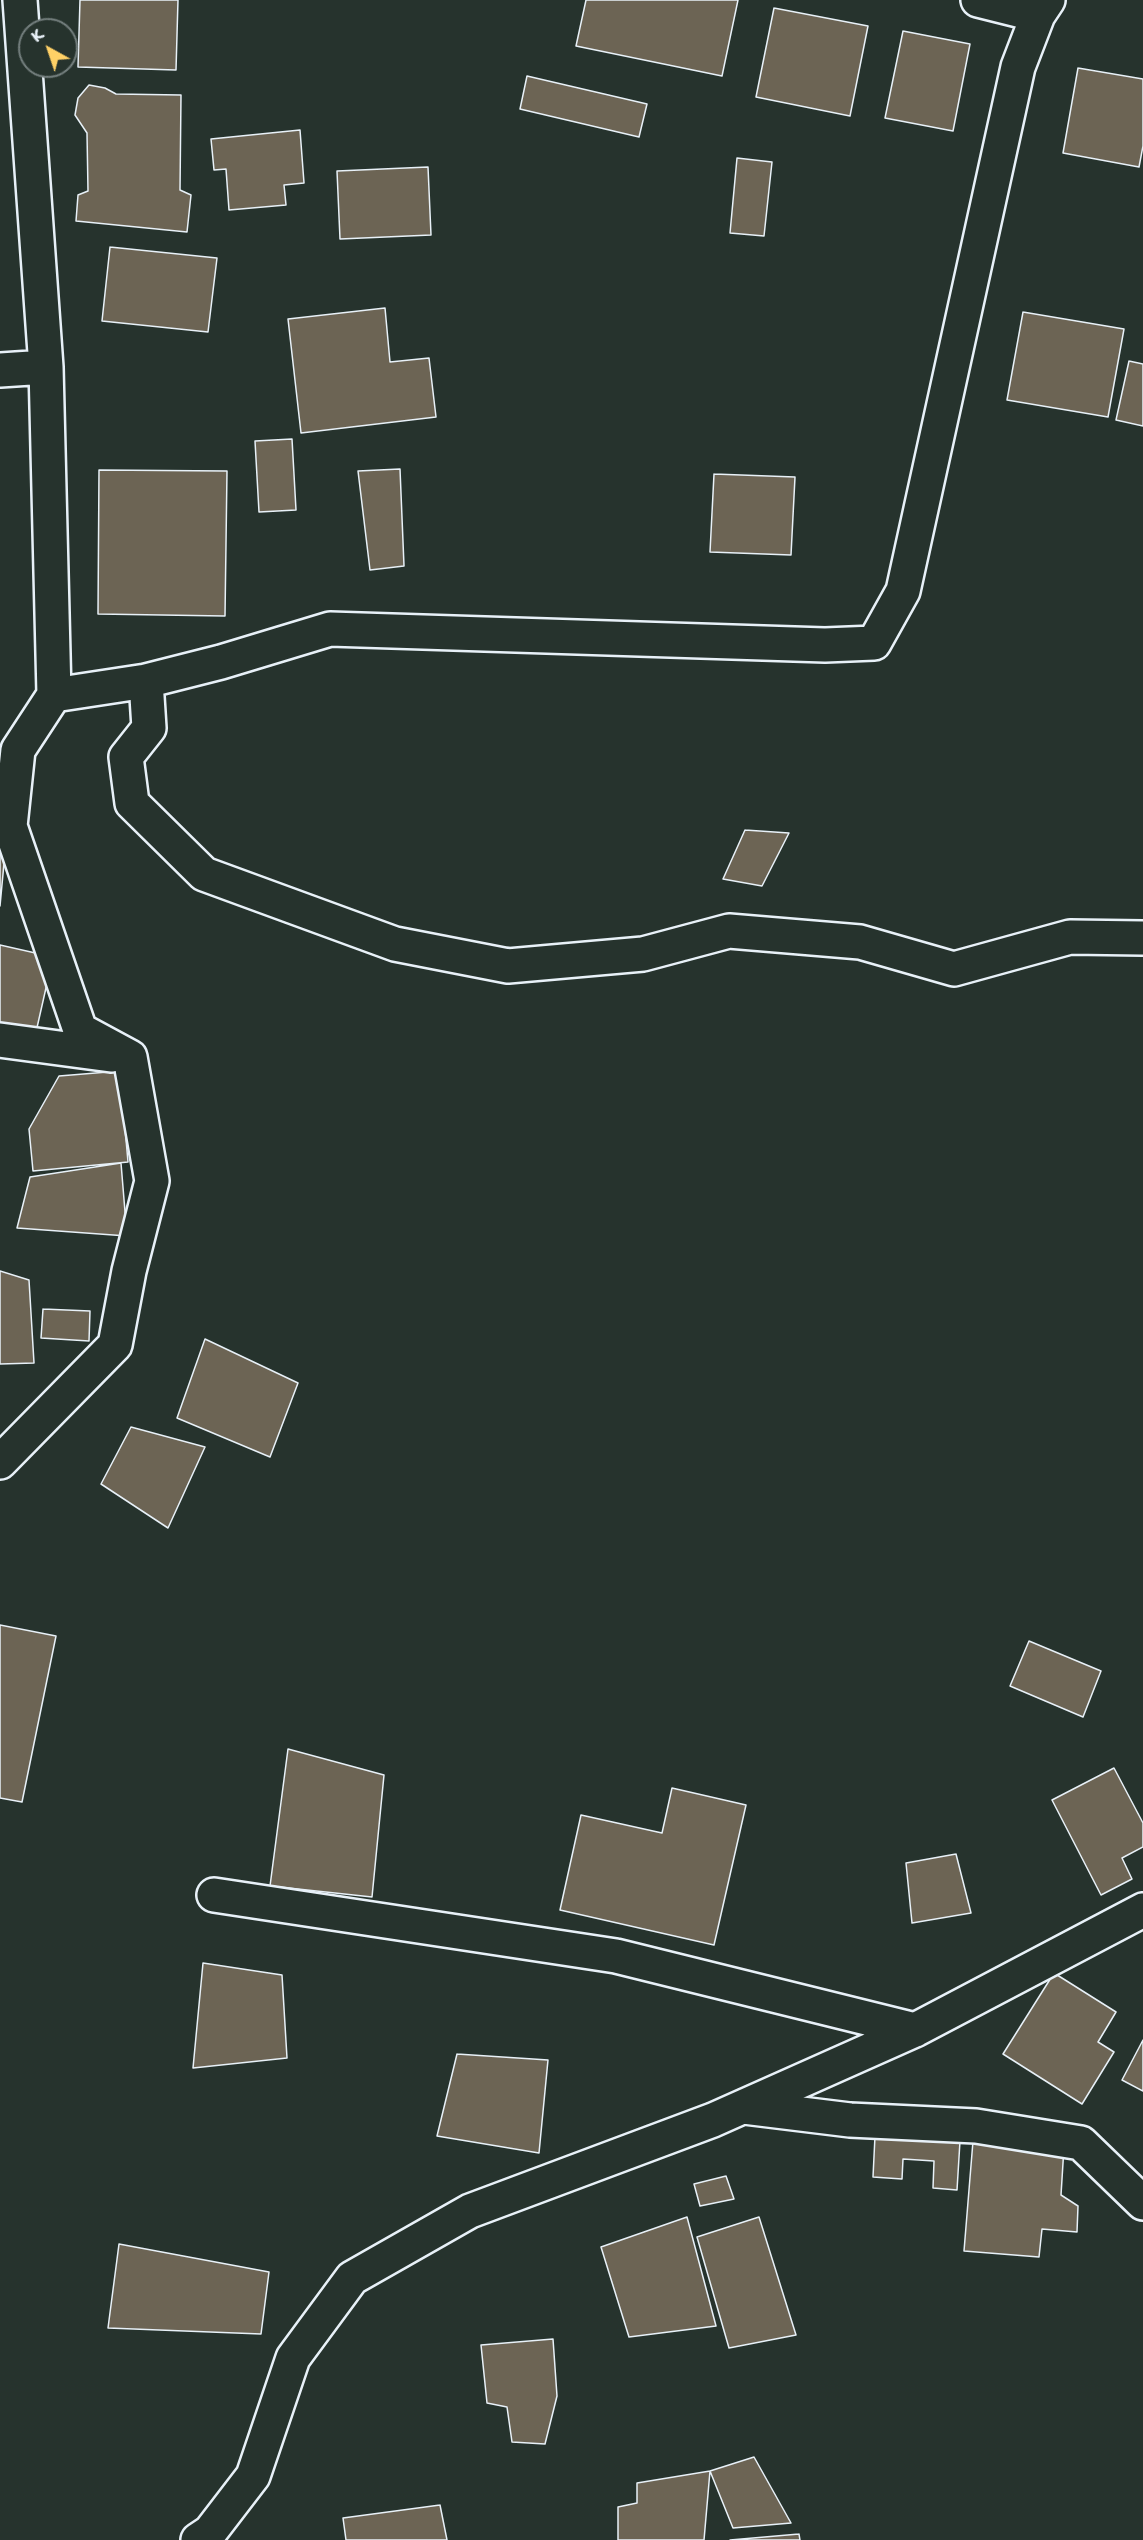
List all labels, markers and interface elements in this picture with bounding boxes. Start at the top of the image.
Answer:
north arrow [18,18,78,78]
text: K [26,24,48,47]

